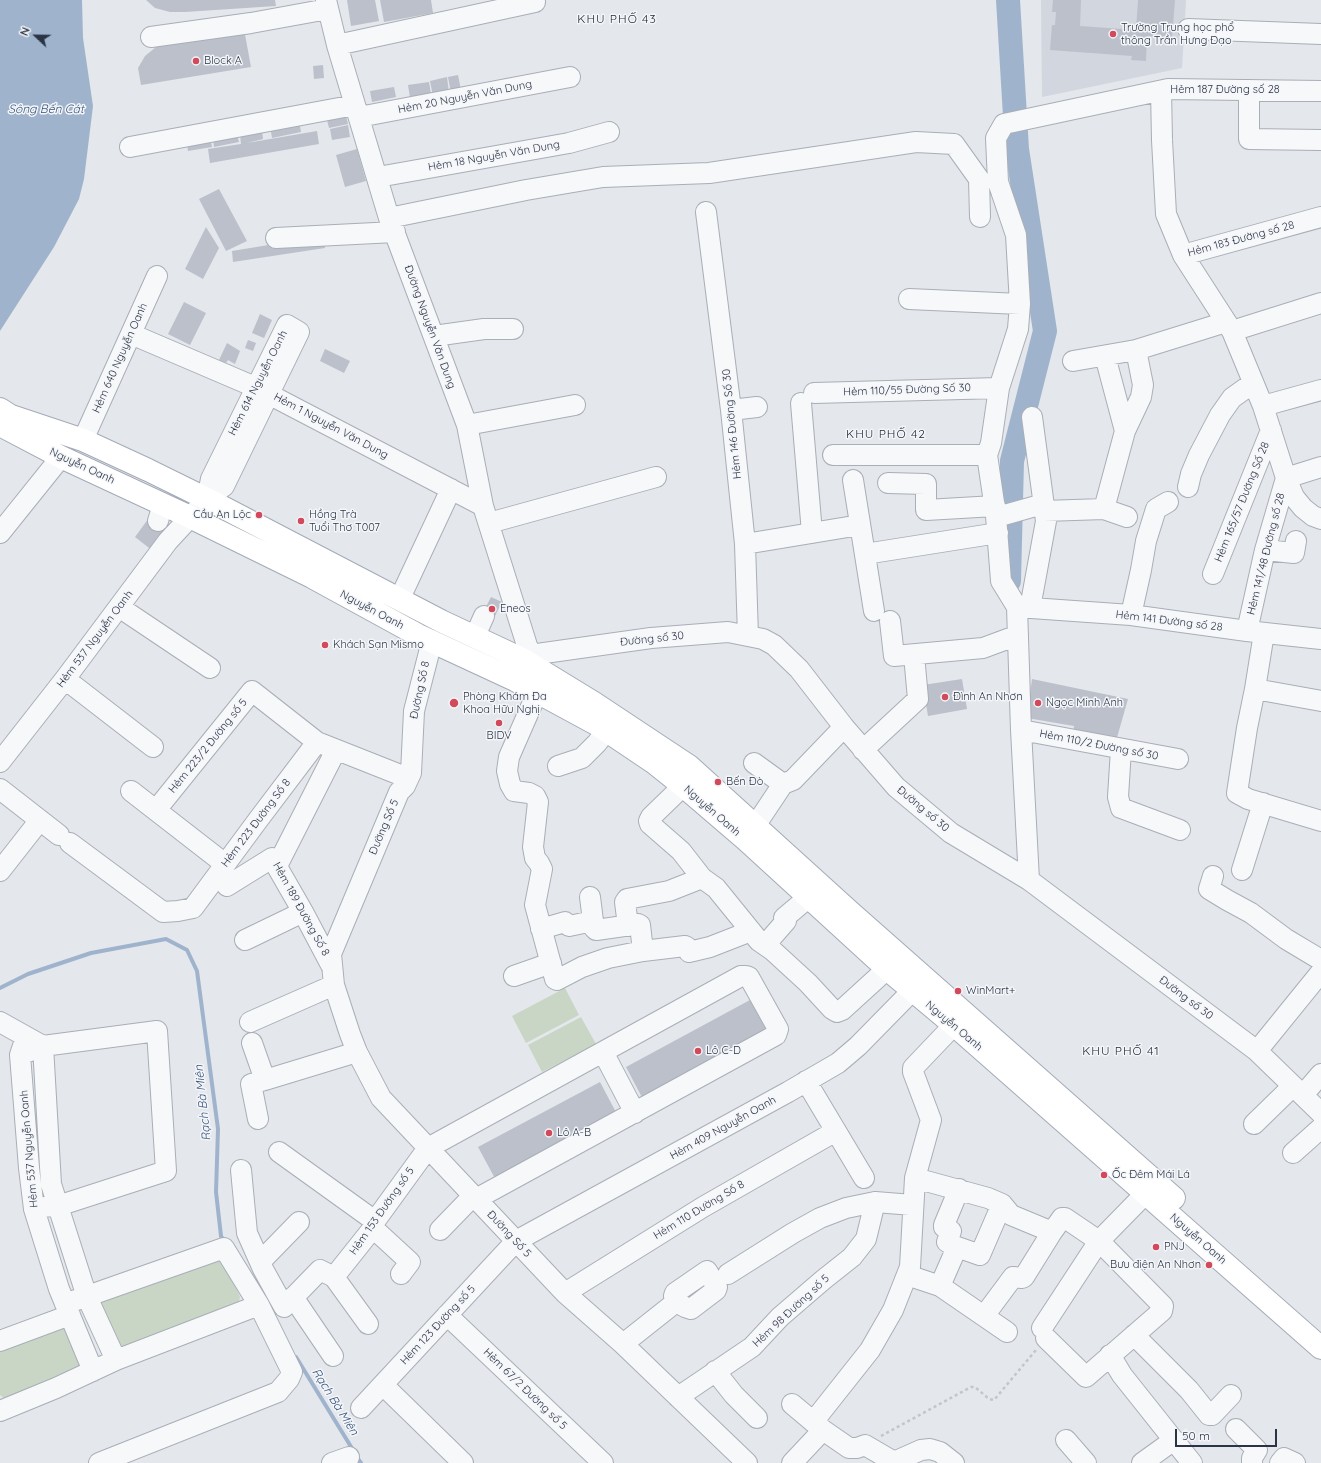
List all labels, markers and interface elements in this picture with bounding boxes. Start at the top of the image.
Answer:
district label: KHU PHỐ 43 [577,12,657,26]
north arrow [16,16,56,56]
place label: Trường Trung học phổ thông Trần Hưng Đạo [1121,21,1234,47]
text: N [17,25,33,38]
marker: Trường Trung học phổ thông Trần Hưng Đạo [1108,29,1118,39]
place label: Block A [204,54,242,68]
marker: Block A [191,56,201,66]
street label: Hẻm 20 Nguyễn Văn Dung [397,78,533,116]
street label: Hẻm 187 Đường số 28 [1170,83,1280,97]
water label: Sông Bến Cát [8,102,84,116]
street label: Hẻm 18 Nguyễn Văn Dung [427,138,561,174]
street label: Hẻm 183 Đường số 28 [1186,218,1296,260]
street label: Đường Nguyễn Văn Dung [401,263,459,391]
street label: Hẻm 640 Nguyễn Oanh [90,301,150,415]
street label: Hẻm 614 Nguyễn Oanh [226,328,290,438]
street label: Hẻm 146 Đường Số 30 [720,368,744,480]
street label: Hẻm 110/55 Đường Số 30 [843,381,971,399]
street label: Hẻm 1 Nguyễn Văn Dung [272,390,390,462]
district label: KHU PHỐ 42 [846,427,926,441]
street label: Hẻm 165/57 Đường Số 28 [1212,440,1272,564]
street label: Nguyễn Oanh [47,445,117,487]
street label: Hẻm 141/48 Đường số 28 [1244,492,1288,616]
place label: Cầu An Lộc [193,508,251,522]
place label: Hồng Trà Tuổi Thơ T007 [309,508,380,534]
marker: Cầu An Lộc [254,510,264,520]
marker: Hồng Trà Tuổi Thơ T007 [296,516,306,526]
street label: Hẻm 537 Nguyễn Oanh [54,588,136,690]
street label: Nguyễn Oanh [338,588,406,632]
place label: Eneos [500,602,531,616]
marker: Eneos [487,604,497,614]
street label: Hẻm 141 Đường số 28 [1115,608,1223,634]
street label: Đường số 30 [619,629,685,649]
place label: Khách Sạn Mismo [333,638,424,652]
marker: Khách Sạn Mismo [320,640,330,650]
street label: Đường Số 8 [407,660,433,720]
place label: Phòng Khám Đa Khoa Hữu Nghị [463,690,547,716]
place label: Đình An Nhơn [953,690,1023,704]
marker: Đình An Nhơn [940,692,950,702]
street label: Hẻm 223/2 Đường số 5 [166,696,250,796]
place label: Ngọc Minh Anh [1046,696,1123,710]
marker: Phòng Khám Đa Khoa Hữu Nghị [448,697,460,709]
marker: Ngọc Minh Anh [1033,698,1043,708]
marker: BIDV [494,718,504,728]
street label: Hẻm 110/2 Đường số 30 [1038,727,1160,763]
place label: BIDV [486,729,512,743]
place label: Bến Đò [726,775,763,789]
street label: Hẻm 223 Đường Số 8 [219,776,293,870]
marker: Bến Đò [713,777,723,787]
street label: Nguyễn Oanh [681,783,743,839]
street label: Đường số 30 [894,783,952,835]
street label: Đường Số 5 [366,797,402,857]
street label: Hẻm 189 Đường Số 8 [270,860,332,958]
street label: Đường số 30 [1156,973,1216,1023]
place label: WinMart+ [966,984,1015,998]
marker: WinMart+ [953,986,963,996]
street label: Nguyễn Oanh [923,998,985,1054]
place label: Lô C-D [706,1044,741,1058]
district label: KHU PHỐ 41 [1082,1044,1160,1058]
marker: Lô C-D [693,1046,703,1056]
water label: Rạch Bà Miên [192,1064,214,1142]
street label: Hẻm 537 Nguyễn Oanh [17,1090,41,1208]
street label: Hẻm 409 Nguyễn Oanh [668,1093,778,1163]
place label: Lô A-B [557,1126,591,1140]
marker: Lô A-B [544,1128,554,1138]
street label: Hẻm 153 Đường số 5 [347,1165,417,1257]
place label: Ốc Đêm Mái Lá [1112,1168,1190,1182]
marker: Ốc Đêm Mái Lá [1099,1170,1109,1180]
street label: Hẻm 110 Đường Số 8 [651,1178,747,1242]
street label: Đường Số 5 [484,1208,534,1260]
street label: Nguyễn Oanh [1167,1211,1229,1267]
place label: PNJ [1164,1240,1185,1254]
marker: PNJ [1151,1242,1161,1252]
place label: Bưu điện An Nhơn [1110,1258,1201,1272]
marker: Bưu điện An Nhơn [1204,1260,1214,1270]
street label: Hẻm 98 Đường số 5 [750,1272,832,1350]
street label: Hẻm 123 Đường số 5 [398,1282,478,1368]
street label: Hẻm 67/2 Đường số 5 [480,1346,570,1432]
water label: Rạch Bà Miên [309,1366,361,1438]
scale bar [1177,1421,1279,1447]
text: 50 m [1182,1428,1210,1443]

